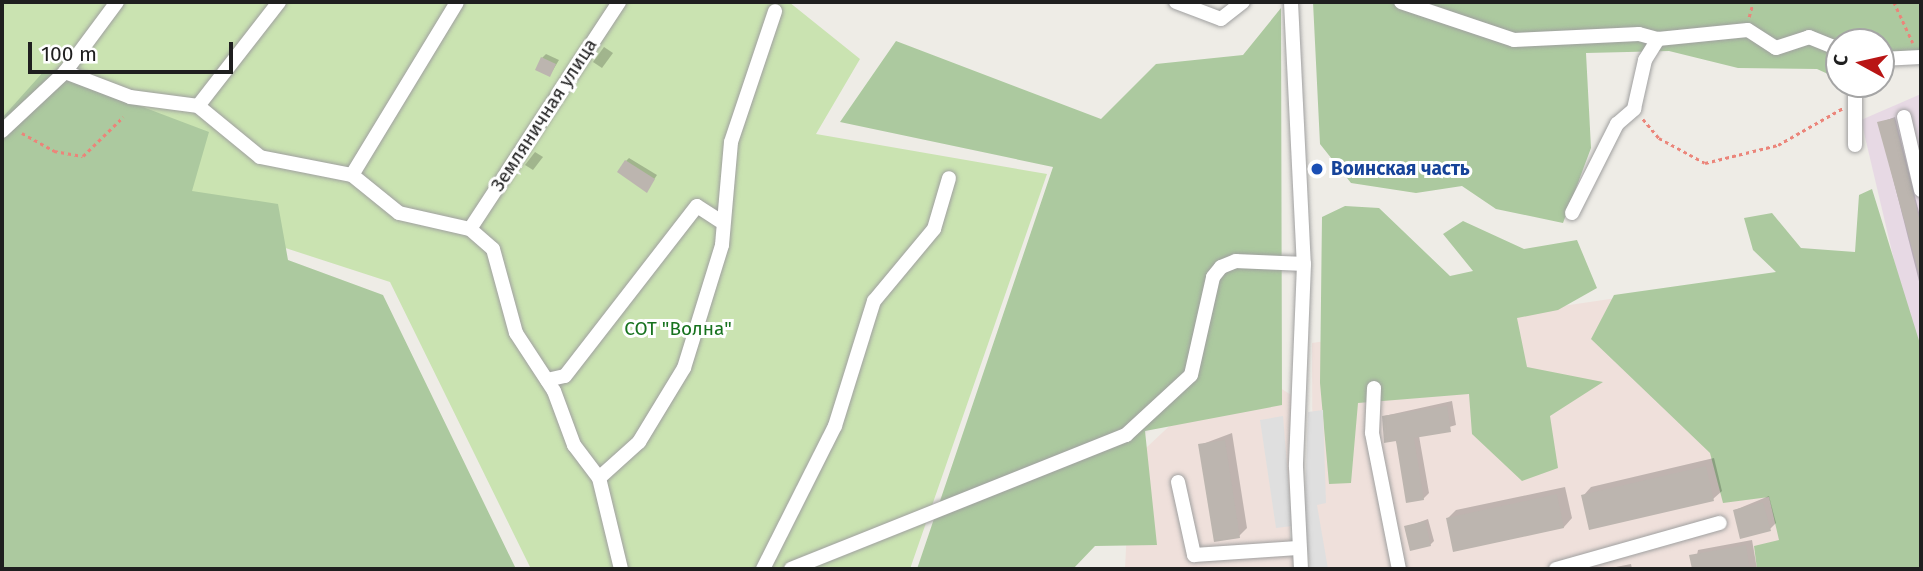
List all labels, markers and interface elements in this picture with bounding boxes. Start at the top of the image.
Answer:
scale bar [32,28,236,72]
north arrow [1825,28,1895,98]
street label: Земляничная улица [486,34,602,196]
text: 100 m [41,41,97,67]
text: С [1829,53,1853,67]
place label: Воинская часть [1331,158,1470,180]
marker: Воинская часть [1309,161,1325,177]
park label: СОТ "Волна" [624,318,732,340]

